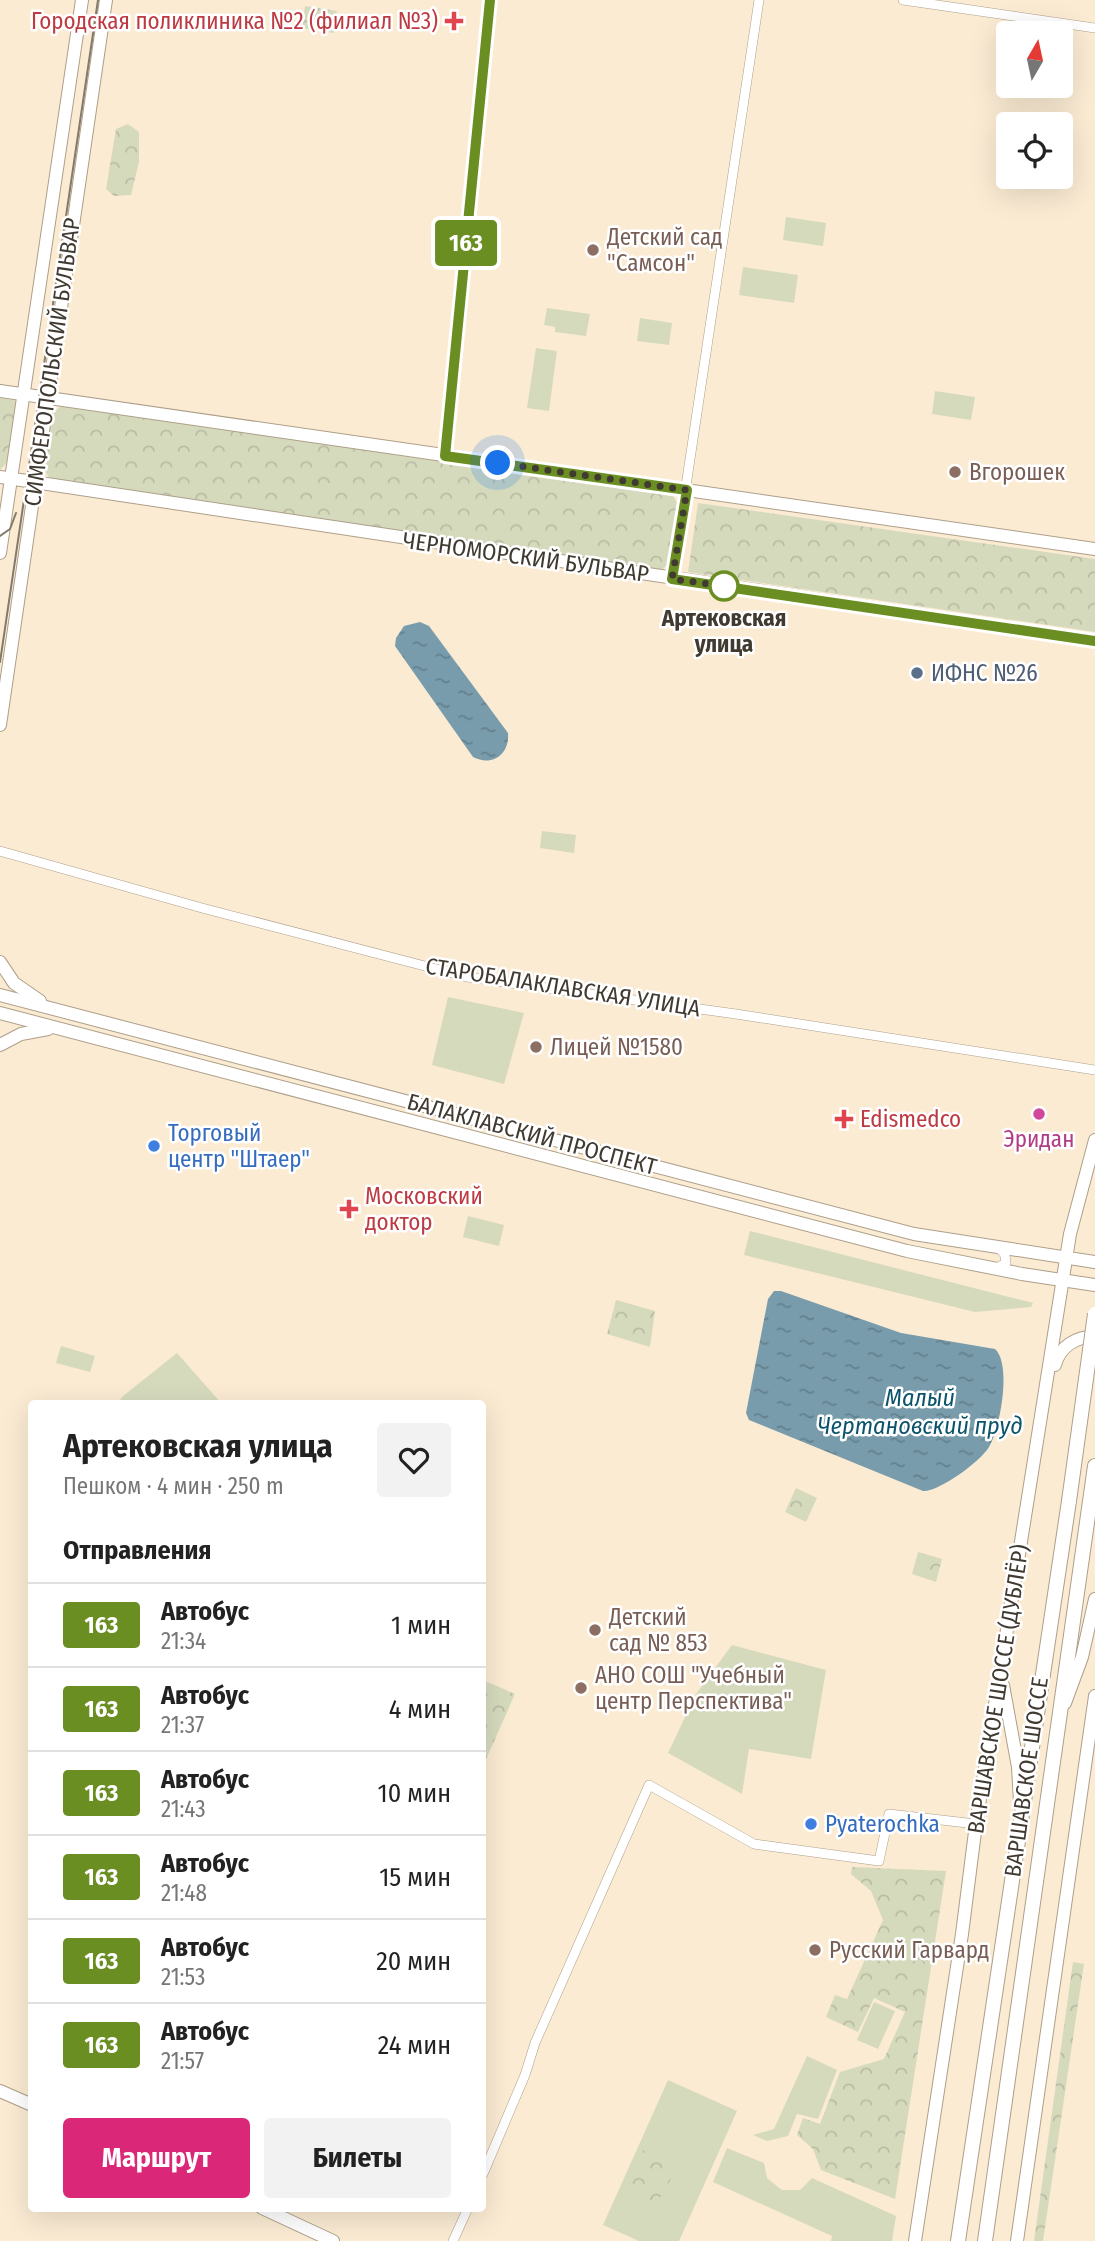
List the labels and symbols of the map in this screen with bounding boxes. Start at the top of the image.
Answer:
place label: Городская поликлиника №2 (филиал №3) [31,7,438,35]
marker: Городская поликлиника №2 (филиал №3) [444,11,464,31]
north arrow [996,21,1073,98]
street label: СИМФЕРОПОЛЬСКИЙ БУЛЬВАР [18,216,86,508]
line badge: 163 [426,220,506,266]
place label: Детский сад "Самсон" [606,223,723,277]
marker: Детский сад "Самсон" [585,242,601,258]
your location [480,445,515,480]
place label: Вгорошек [969,458,1065,486]
marker: Вгорошек [947,464,963,480]
street label: ЧЕРНОМОРСКИЙ БУЛЬВАР [401,526,651,588]
marker: Артековская улица [709,571,739,601]
place label: Артековская улица [661,604,786,658]
place label: ИФНС №26 [931,659,1038,687]
marker: ИФНС №26 [909,665,925,681]
street label: СТАРОБАЛАКЛАВСКАЯ УЛИЦА [424,951,702,1023]
place label: Лицей №1580 [550,1033,683,1061]
marker: Лицей №1580 [528,1039,544,1055]
street label: БАЛАКЛАВСКИЙ ПРОСПЕКТ [404,1087,660,1181]
place label: Edismedco [860,1105,961,1133]
marker: Эридан [1031,1106,1047,1122]
marker: Edismedco [834,1109,854,1129]
place label: Торговый центр "Штаер" [168,1119,310,1173]
place label: Эридан [1004,1125,1074,1153]
marker: Торговый центр "Штаер" [146,1138,162,1154]
place label: Московский доктор [365,1182,483,1236]
marker: Московский доктор [339,1199,359,1219]
water label: Малый Чертановский пруд [817,1384,1023,1440]
street label: ВАРШАВСКОЕ ШОССЕ (ДУБЛЁР) [961,1542,1035,1836]
place label: Детский сад № 853 [608,1603,708,1657]
marker: Детский сад № 853 [587,1622,603,1638]
place label: АНО СОШ "Учебный центр Перспектива" [595,1661,792,1715]
street label: ВАРШАВСКОЕ ШОССЕ [998,1675,1054,1879]
marker: АНО СОШ "Учебный центр Перспектива" [573,1680,589,1696]
place label: Pyaterochka [825,1810,940,1838]
marker: Pyaterochka [803,1816,819,1832]
place label: Русский Гарвард [829,1936,989,1964]
marker: Русский Гарвард [807,1942,823,1958]

